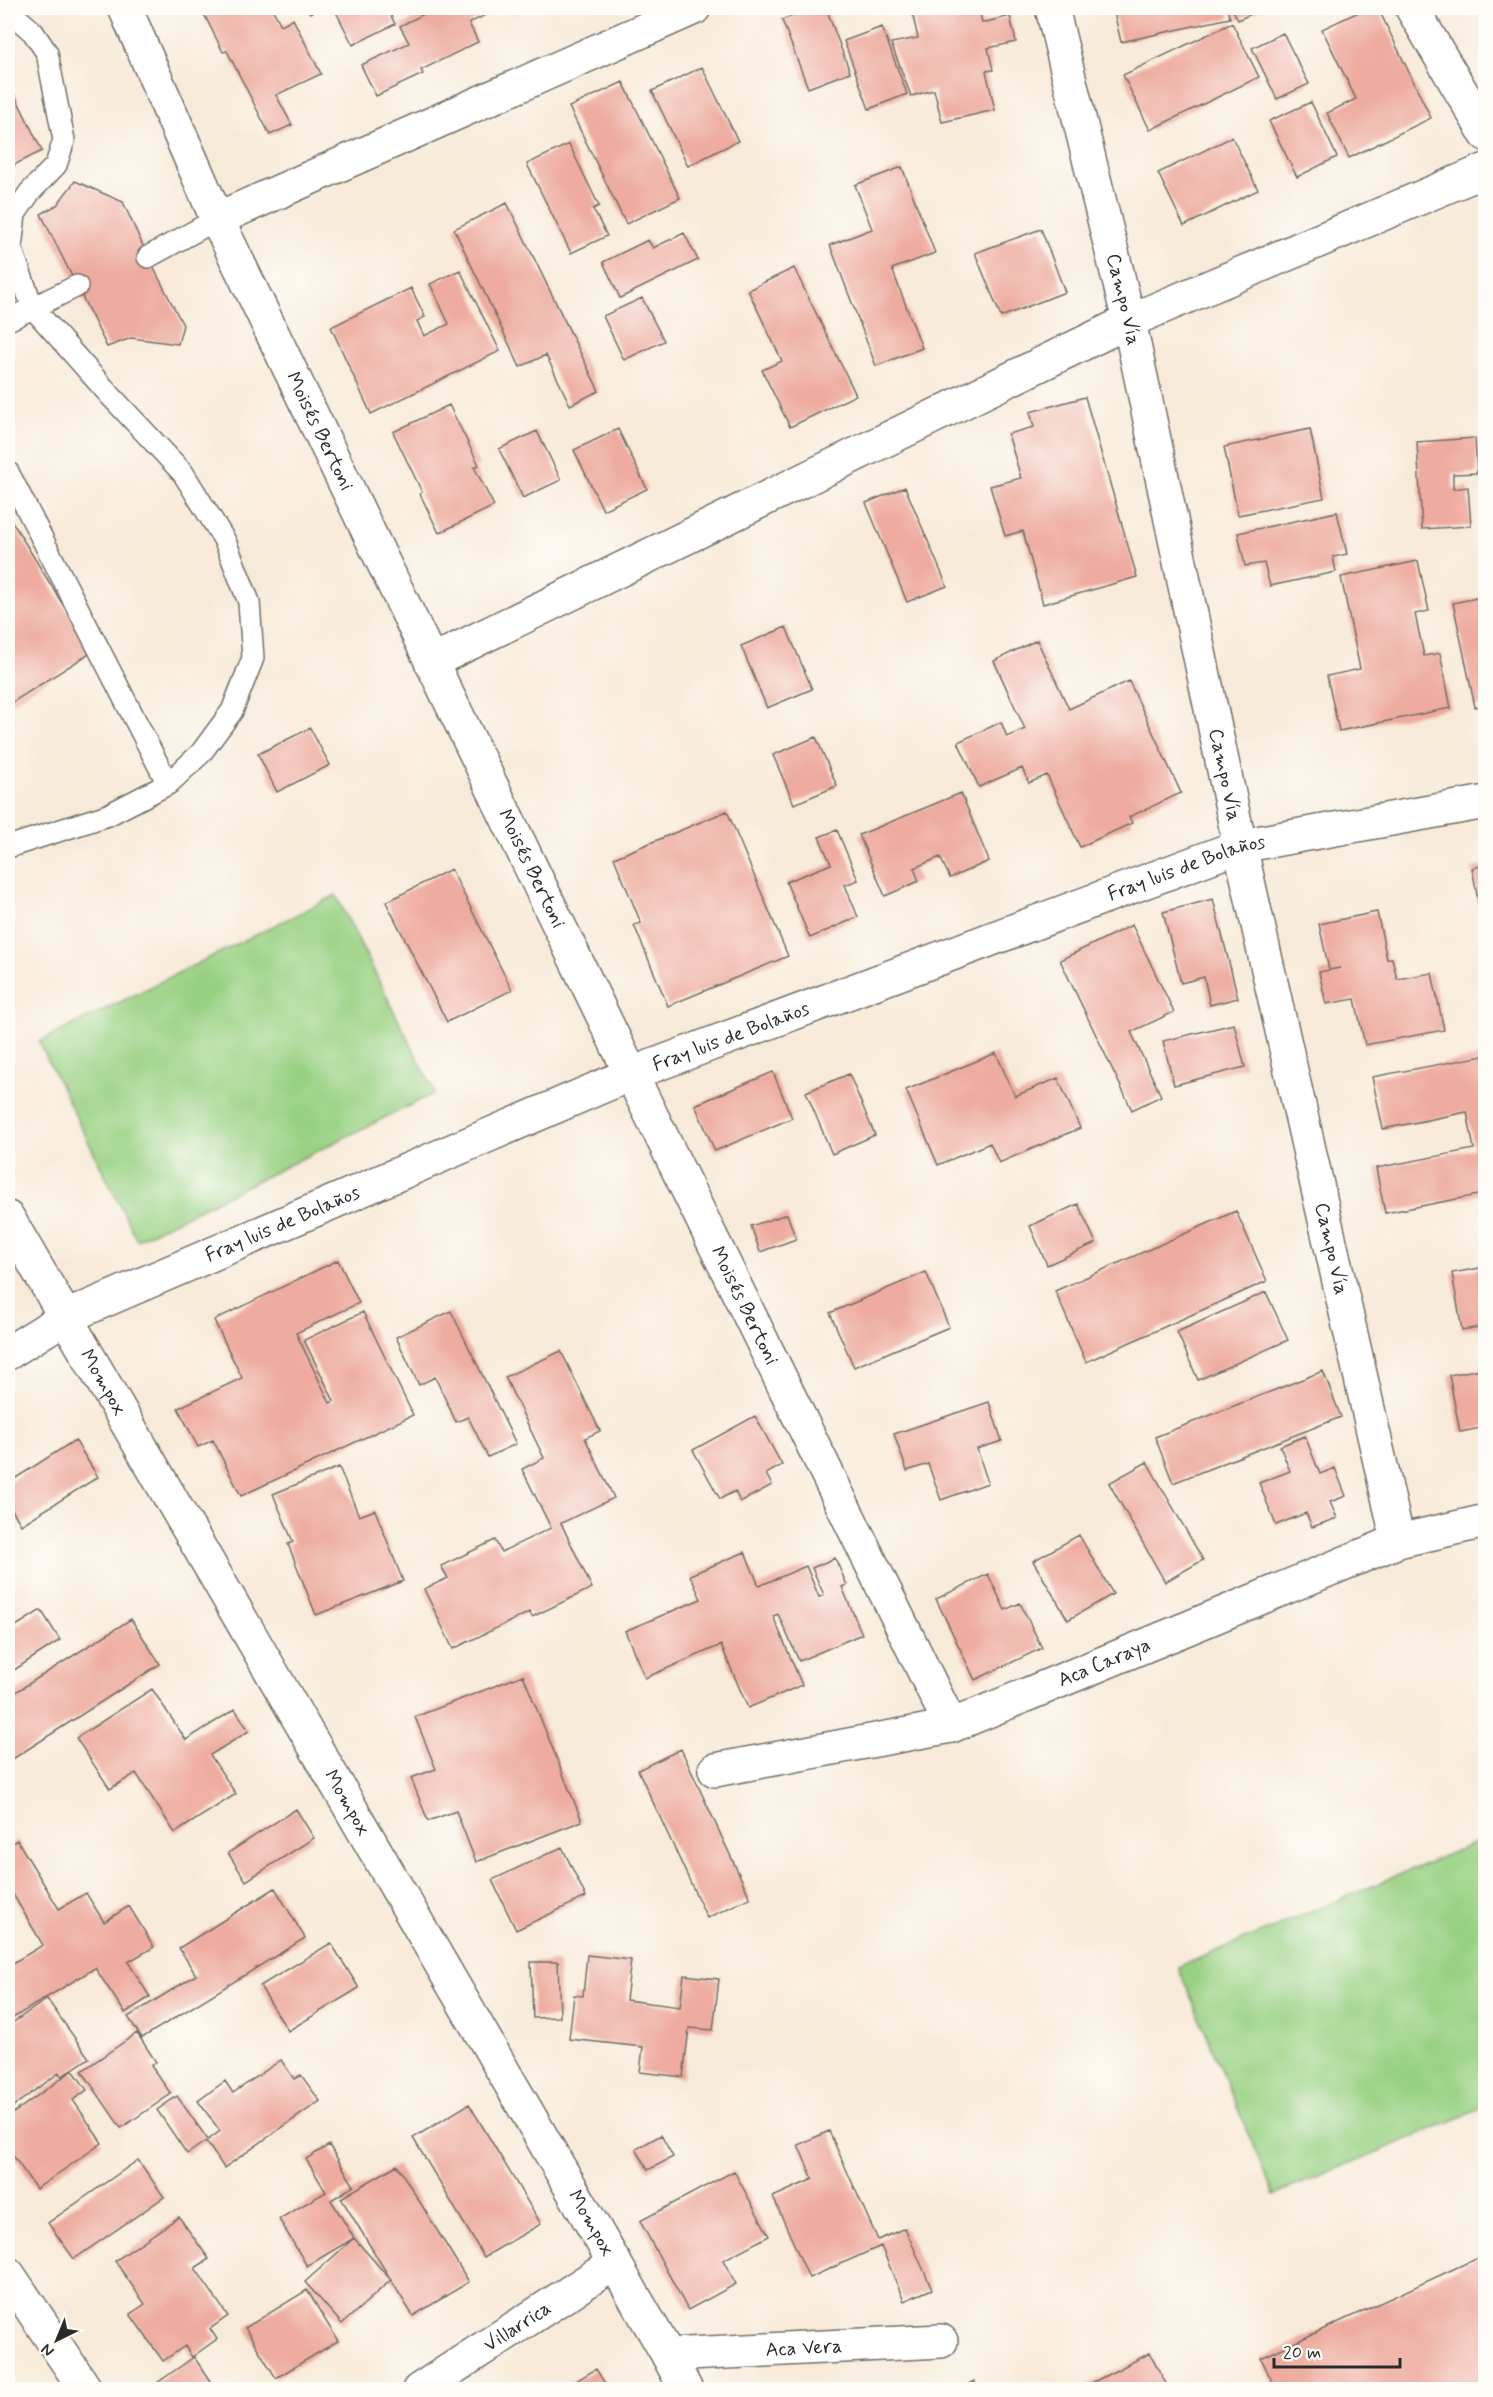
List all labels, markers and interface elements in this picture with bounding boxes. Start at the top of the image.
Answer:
street label: Campo Vía [1099,251,1147,348]
street label: Moisés Bertoni [280,367,360,495]
street label: Campo Vía [1202,726,1248,823]
street label: Moisés Bertoni [491,805,572,933]
street label: Fray luis de Bolaños [1104,828,1267,908]
street label: Fray luis de Bolaños [649,995,813,1078]
street label: Fray luis de Bolaños [201,1179,364,1269]
street label: Campo Vía [1308,1200,1355,1298]
street label: Moisés Bertoni [704,1242,785,1369]
street label: Mompox [74,1344,133,1421]
street label: Aca Caraya [1054,1631,1155,1694]
street label: Mompox [318,1765,377,1841]
street label: Mompox [562,2185,621,2261]
street label: Villarrica [478,2294,556,2358]
north arrow [27,2310,87,2370]
scale bar [1274,2331,1400,2369]
street label: Aca Vera [765,2333,843,2363]
text: N [37,2339,59,2361]
text: 20 m [1283,2341,1321,2365]

